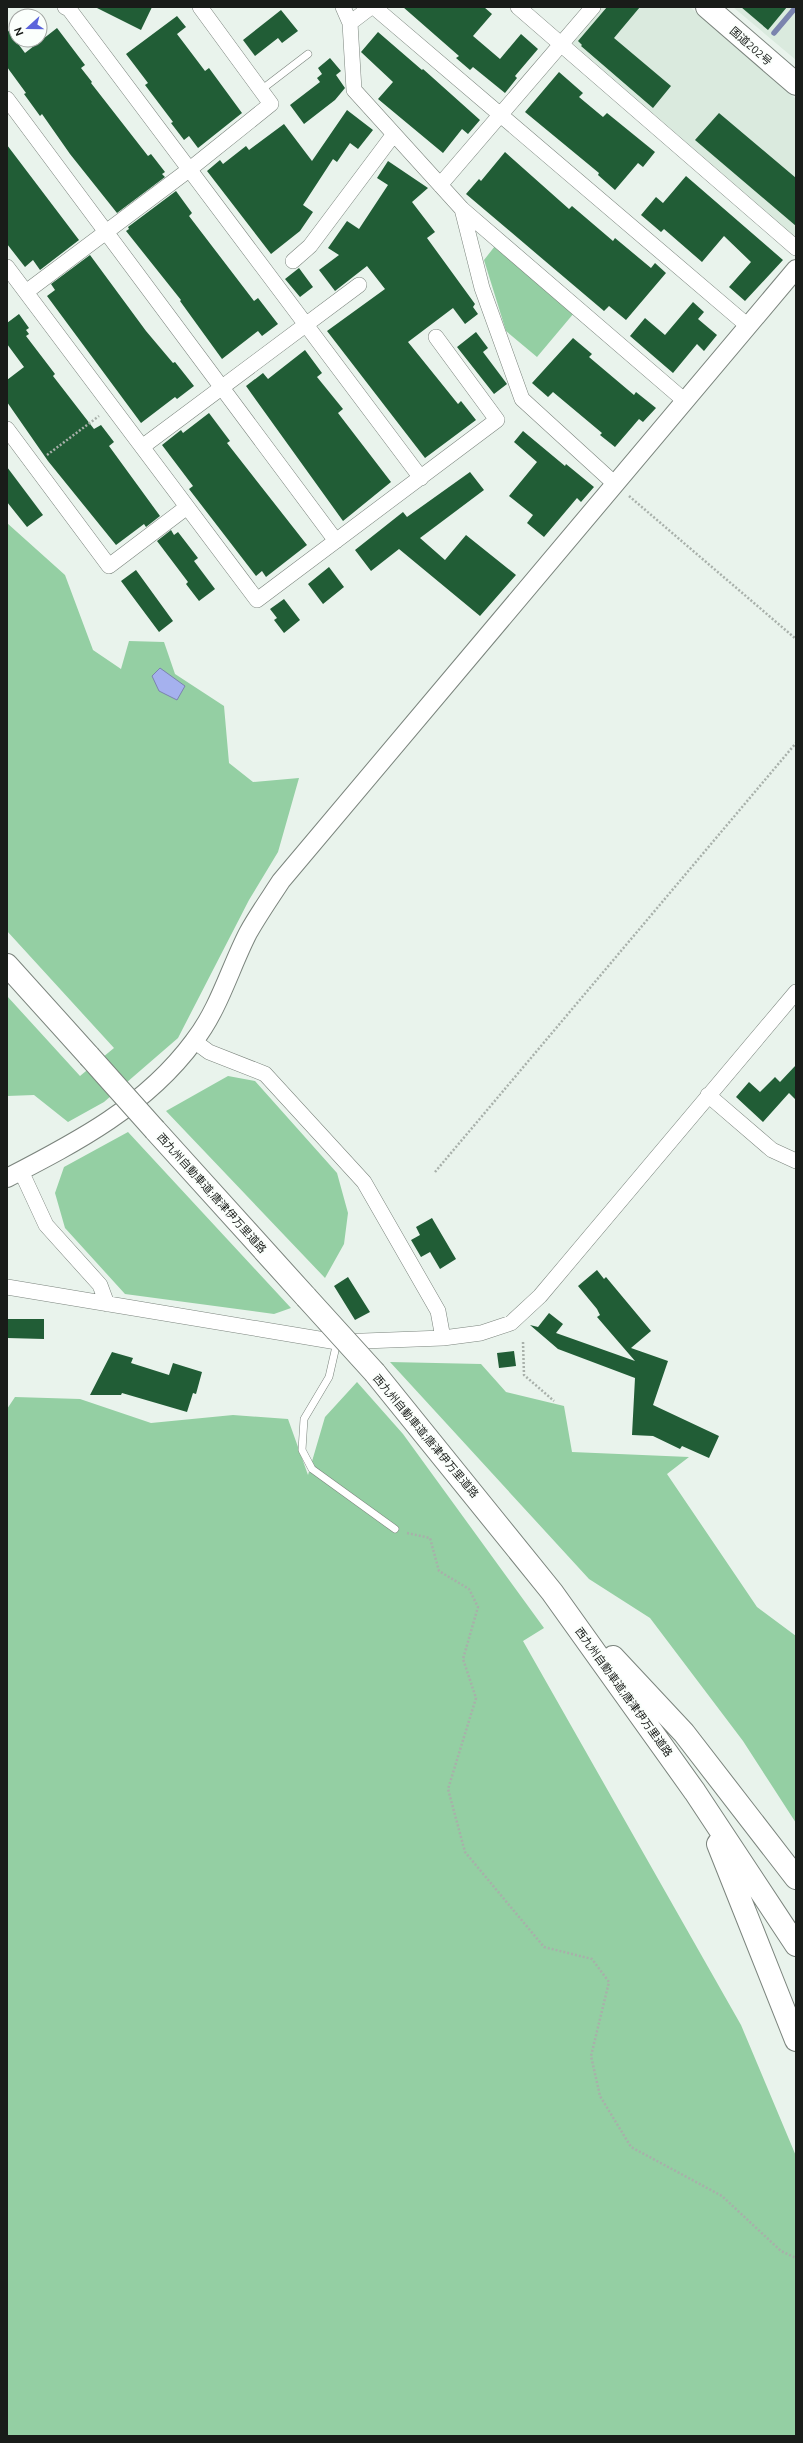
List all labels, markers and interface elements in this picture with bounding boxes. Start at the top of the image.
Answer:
north arrow [8,8,48,48]
street label: 国道202号 [728,25,774,67]
text: N [12,26,26,38]
street label: 西九州自動車道;唐津伊万里道路 [155,1131,269,1255]
street label: 西九州自動車道;唐津伊万里道路 [371,1372,481,1500]
street label: 西九州自動車道;唐津伊万里道路 [573,1625,675,1759]

